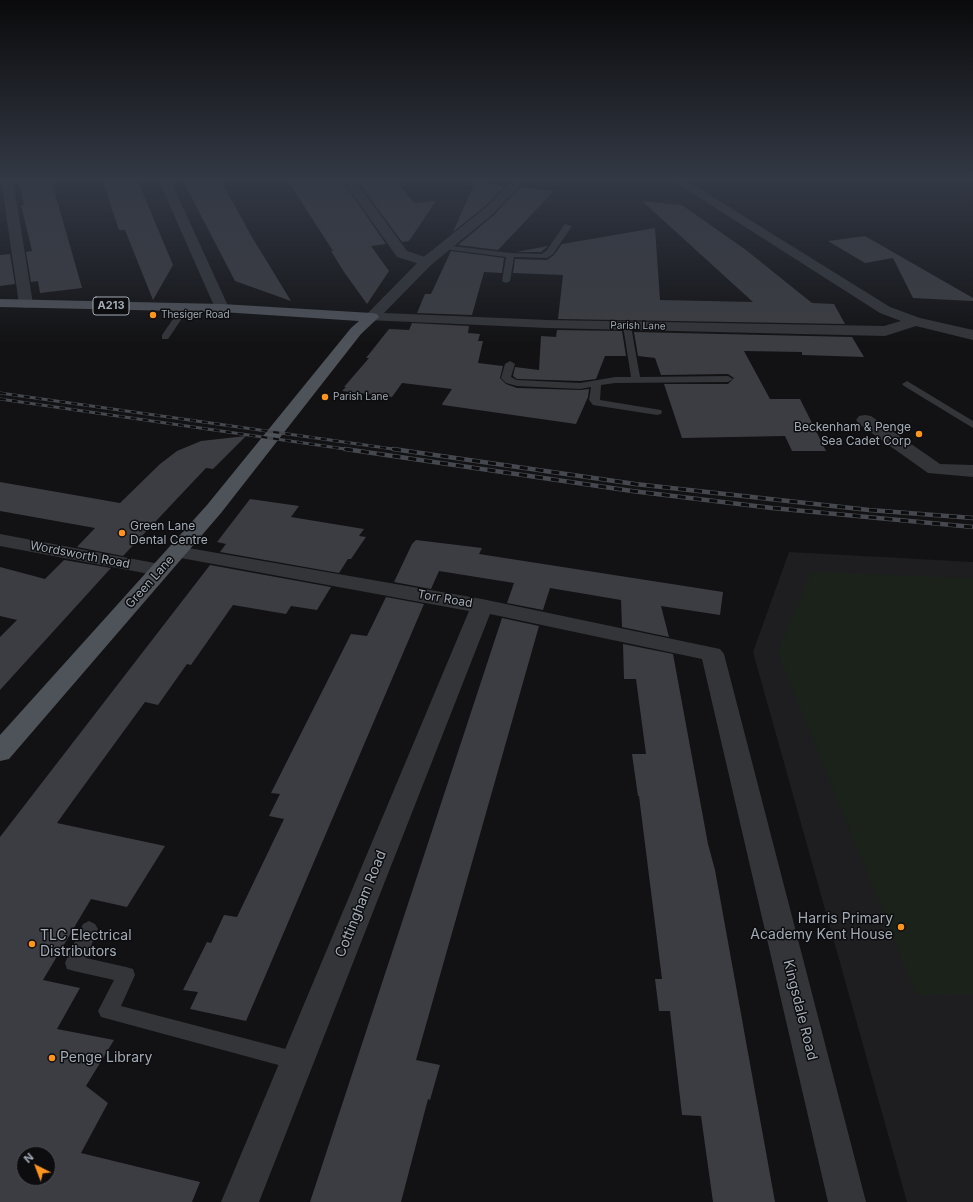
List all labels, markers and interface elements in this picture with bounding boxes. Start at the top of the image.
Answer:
road number: A213 [93,297,129,315]
place label: Thesiger Road [161,309,230,321]
marker: Thesiger Road [148,310,158,320]
street label: Parish Lane [610,320,666,332]
place label: Parish Lane [333,391,388,403]
marker: Parish Lane [320,392,330,402]
place label: Beckenham & Penge Sea Cadet Corp [794,420,911,448]
marker: Beckenham & Penge Sea Cadet Corp [914,429,924,439]
place label: Green Lane Dental Centre [130,519,208,547]
marker: Green Lane Dental Centre [117,528,127,538]
street label: Wordsworth Road [29,538,131,572]
street label: Green Lane [123,553,177,611]
street label: Torr Road [416,587,474,611]
street label: Cottingham Road [332,848,390,960]
place label: Harris Primary Academy Kent House [750,911,893,944]
marker: Harris Primary Academy Kent House [896,922,906,932]
place label: TLC Electrical Distributors [40,928,132,960]
marker: TLC Electrical Distributors [27,939,37,949]
street label: Kingsdale Road [779,958,821,1062]
place label: Penge Library [60,1050,152,1066]
marker: Penge Library [47,1053,57,1063]
north arrow [16,1146,56,1186]
text: N [21,1150,36,1166]

